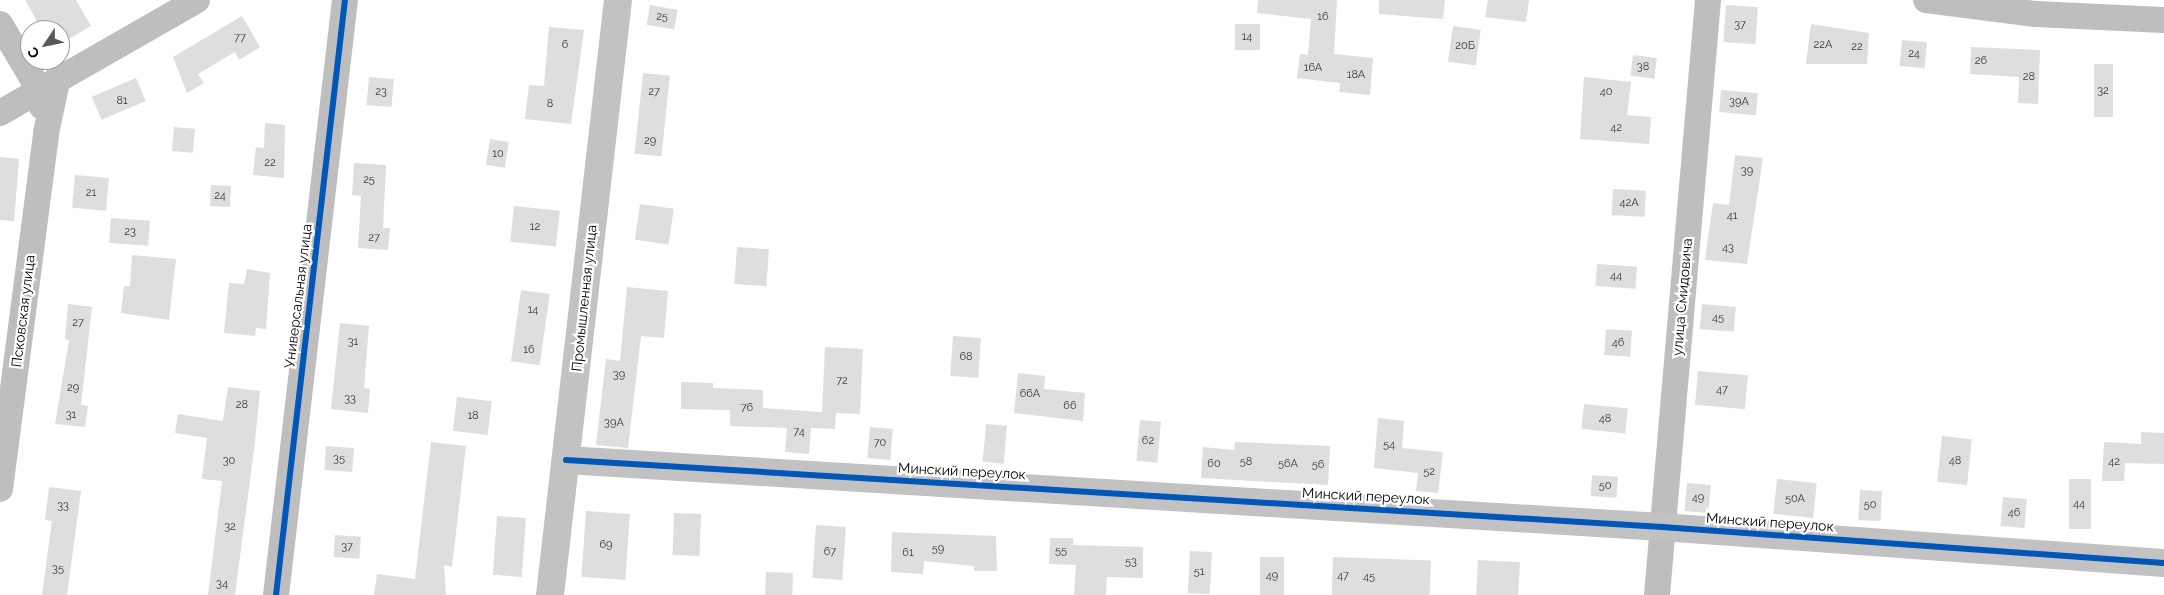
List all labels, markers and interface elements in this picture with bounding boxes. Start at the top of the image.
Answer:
house number: 25 [656,10,668,24]
house number: 16 [1317,10,1329,24]
house number: 37 [1734,18,1746,32]
north arrow [20,20,70,70]
house number: 14 [1242,30,1252,44]
house number: 77 [234,31,246,45]
house number: 6 [562,38,568,52]
house number: 22А [1814,38,1832,52]
house number: 20Б [1455,39,1475,53]
house number: 22 [1851,40,1863,54]
text: С [24,44,43,61]
house number: 24 [1908,47,1920,61]
house number: 26 [1975,54,1987,68]
house number: 38 [1637,60,1649,74]
house number: 16А [1304,61,1322,75]
house number: 18А [1347,68,1365,82]
house number: 28 [2023,70,2035,84]
house number: 32 [2097,84,2109,98]
house number: 23 [375,85,387,99]
house number: 27 [648,85,660,99]
house number: 40 [1600,85,1612,99]
house number: 81 [116,94,128,108]
house number: 39А [1729,95,1749,109]
house number: 8 [547,97,553,111]
house number: 42 [1610,121,1622,135]
house number: 29 [644,134,656,148]
house number: 10 [492,147,504,161]
house number: 22 [264,156,276,170]
house number: 39 [1741,164,1753,178]
house number: 25 [363,173,375,187]
house number: 21 [86,186,96,200]
house number: 24 [214,189,226,203]
house number: 42А [1619,196,1639,210]
house number: 41 [1727,209,1737,223]
house number: 12 [530,220,540,234]
street label: Универсальная улица [281,223,315,369]
street label: Промышленная улица [568,224,600,372]
house number: 23 [124,225,136,239]
house number: 27 [368,231,380,245]
street label: улица Смидовича [1668,237,1696,357]
house number: 43 [1722,241,1734,255]
street label: Псковская улица [8,254,38,368]
house number: 44 [1610,269,1622,283]
house number: 14 [528,303,538,317]
house number: 45 [1712,311,1724,325]
house number: 27 [72,316,84,330]
house number: 31 [348,335,358,349]
house number: 46 [1612,336,1624,350]
house number: 16 [523,343,535,357]
house number: 68 [959,350,973,364]
house number: 39 [613,368,625,382]
house number: 72 [836,374,848,388]
house number: 29 [67,381,79,395]
house number: 47 [1716,383,1728,397]
house number: 66А [1020,387,1040,401]
house number: 33 [344,392,356,406]
house number: 28 [236,398,248,412]
house number: 66 [1063,399,1077,413]
house number: 76 [741,401,753,415]
house number: 31 [66,408,76,422]
house number: 18 [467,409,479,423]
house number: 48 [1599,412,1611,426]
house number: 39А [604,416,624,430]
house number: 74 [793,425,805,439]
house number: 62 [1142,434,1154,448]
house number: 70 [874,436,886,450]
house number: 54 [1383,438,1395,452]
house number: 35 [333,452,345,466]
house number: 30 [223,454,235,468]
house number: 48 [1949,454,1961,468]
house number: 58 [1240,455,1252,469]
house number: 42 [2108,455,2120,469]
house number: 60 [1207,457,1221,471]
house number: 56А [1278,457,1298,471]
house number: 56 [1312,458,1324,472]
street label: Минский переулок [898,459,1026,483]
house number: 52 [1423,465,1435,479]
house number: 50 [1599,479,1611,493]
street label: Минский переулок [1302,484,1430,508]
house number: 49 [1692,491,1704,505]
house number: 50А [1785,492,1805,506]
house number: 44 [2073,497,2085,511]
house number: 50 [1864,498,1876,512]
house number: 33 [57,499,69,513]
house number: 46 [2008,506,2020,520]
street label: Минский переулок [1706,509,1834,535]
house number: 32 [224,520,236,534]
house number: 69 [599,538,613,552]
house number: 37 [341,540,353,554]
house number: 59 [932,542,944,556]
house number: 55 [1055,544,1067,558]
house number: 67 [824,545,836,559]
house number: 61 [902,546,914,560]
house number: 53 [1125,555,1137,569]
house number: 35 [52,562,64,576]
house number: 51 [1194,565,1204,579]
house number: 49 [1266,569,1278,583]
house number: 47 [1337,569,1349,583]
house number: 45 [1363,570,1375,584]
house number: 34 [216,577,228,591]

